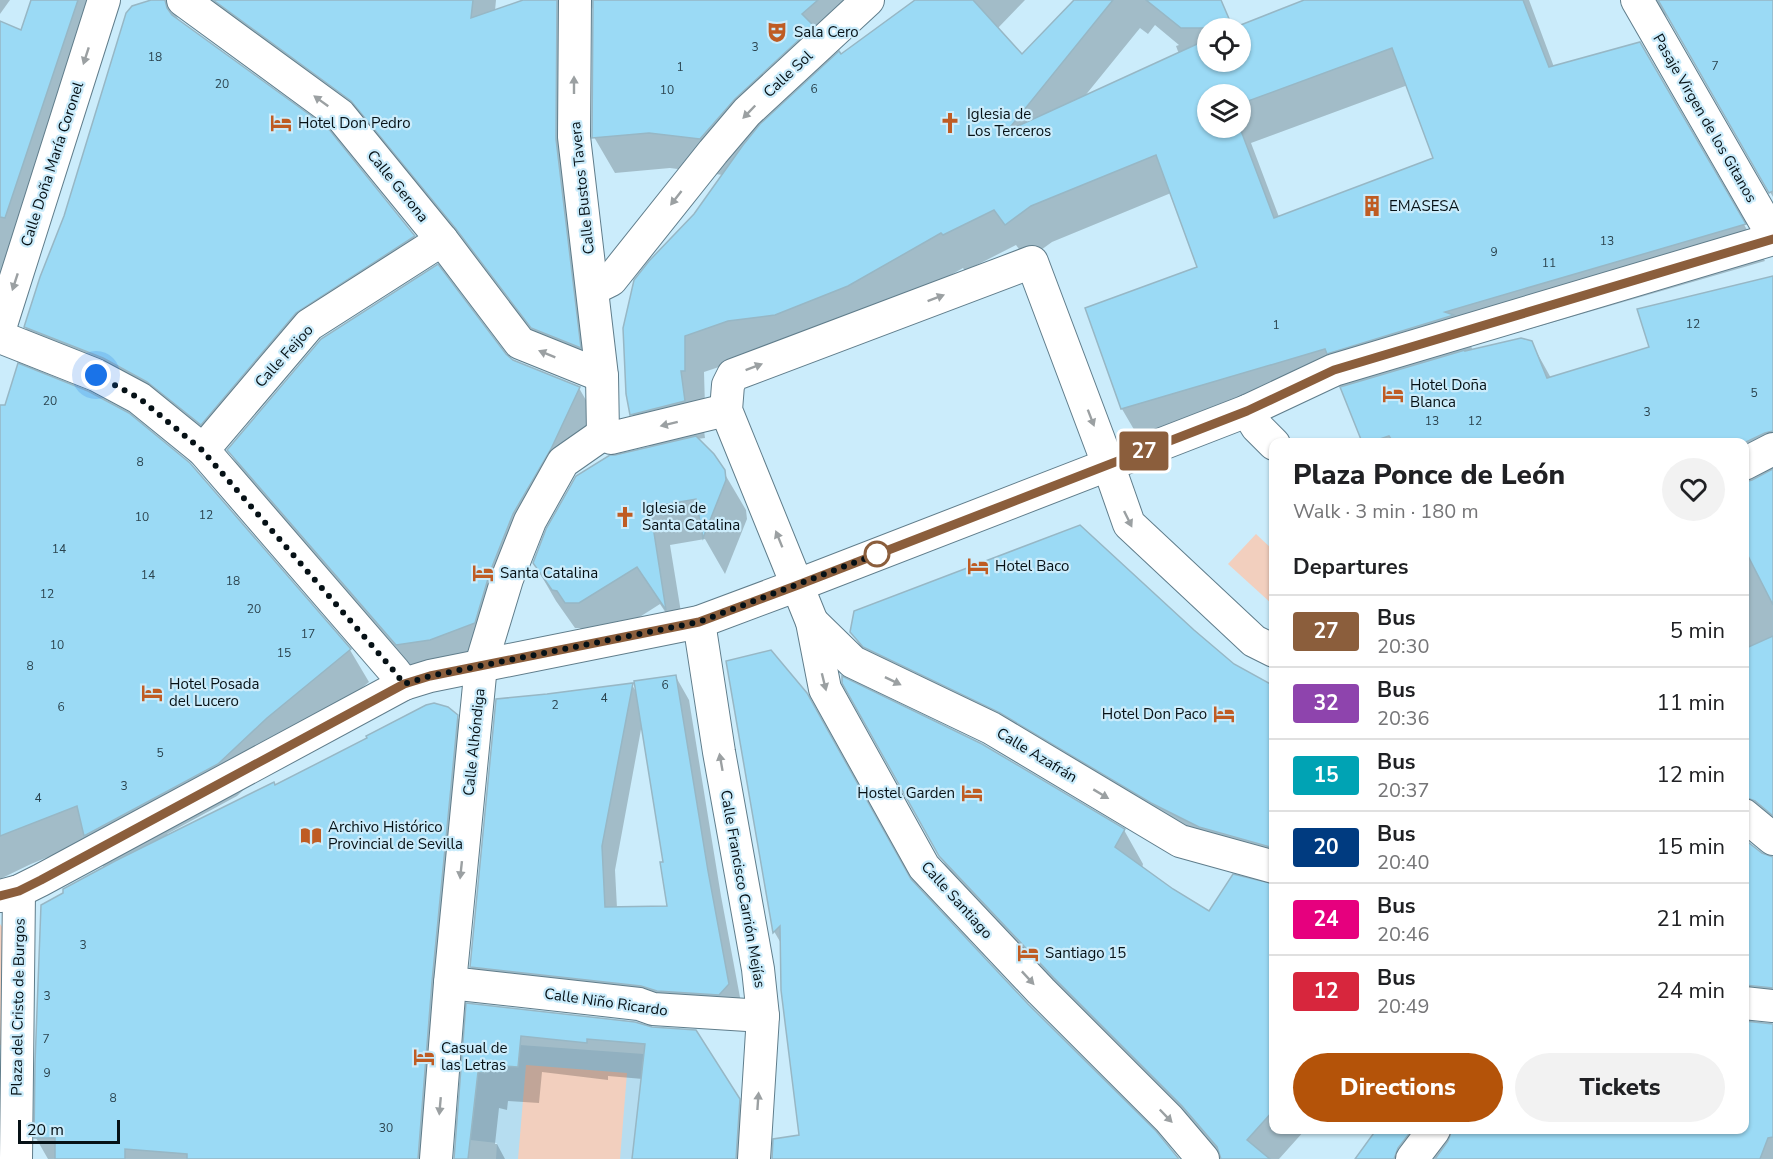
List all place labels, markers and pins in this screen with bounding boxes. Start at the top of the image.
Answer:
theatre icon: Sala Cero [765,20,789,44]
place label: Sala Cero [794,22,859,42]
place label: Iglesia de Los Terceros [967,104,1051,141]
hotel icon: Hotel Don Pedro [269,111,293,135]
church icon: Iglesia de Los Terceros [938,111,962,135]
place label: Hotel Don Pedro [298,113,410,133]
building icon: EMASESA [1360,194,1384,218]
place label: EMASESA [1389,196,1459,216]
place label: Hotel Doña Blanca [1410,375,1487,412]
hotel icon: Hotel Doña Blanca [1381,382,1405,406]
place label: Iglesia de Santa Catalina [642,498,740,535]
church icon: Iglesia de Santa Catalina [613,505,637,529]
unlabelled marker [864,541,890,567]
hotel icon: Hotel Baco [966,554,990,578]
place label: Hotel Baco [995,556,1069,576]
hotel icon: Santa Catalina [471,561,495,585]
place label: Santa Catalina [500,563,598,583]
place label: Hotel Posada del Lucero [169,674,260,711]
hotel icon: Hotel Posada del Lucero [140,681,164,705]
hotel icon: Hotel Don Paco [1212,702,1236,726]
place label: Hotel Don Paco [1102,704,1207,724]
hotel icon: Hostel Garden [960,781,984,805]
place label: Hostel Garden [857,783,955,803]
place label: Archivo Histórico Provincial de Sevilla [328,817,463,854]
library icon: Archivo Histórico Provincial de Sevilla [299,824,323,848]
hotel icon: Santiago 15 [1016,941,1040,965]
place label: Santiago 15 [1045,943,1126,963]
place label: Casual de las Letras [441,1038,507,1075]
hotel icon: Casual de las Letras [412,1045,436,1069]

